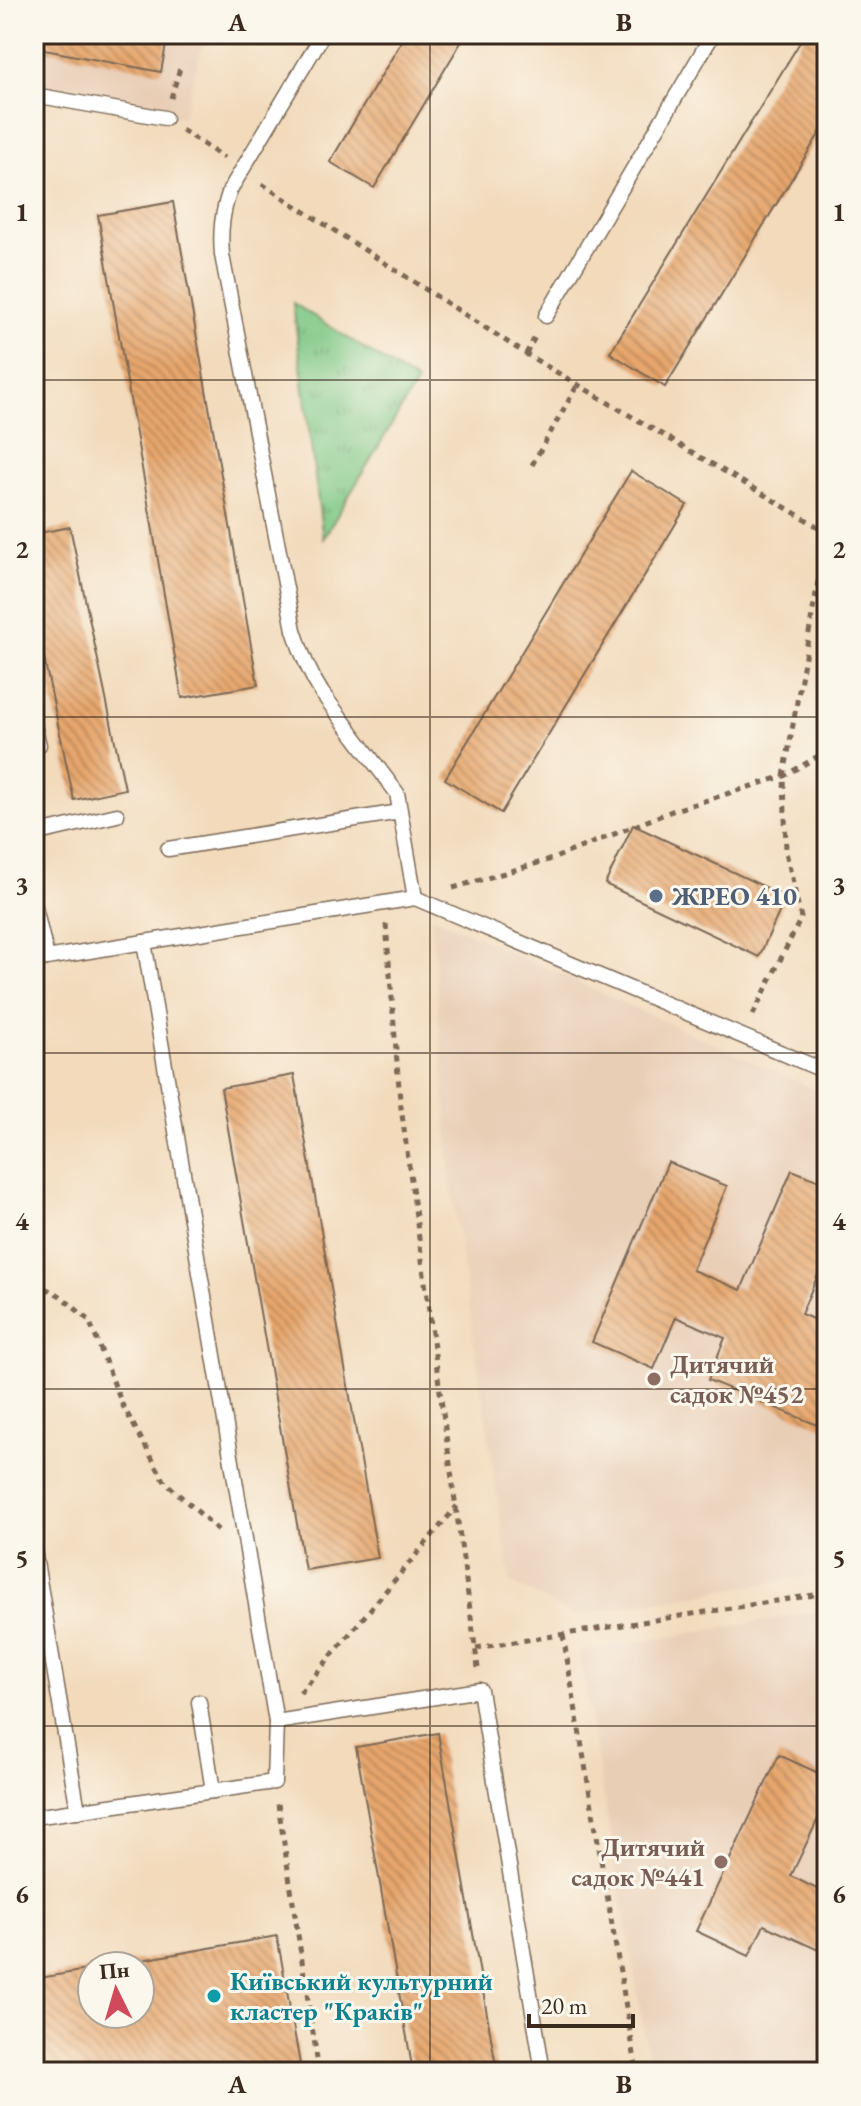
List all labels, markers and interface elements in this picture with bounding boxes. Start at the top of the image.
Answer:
text: A [227,5,247,39]
text: B [616,5,632,39]
text: 1 [15,195,29,229]
text: 1 [832,195,846,229]
text: 2 [15,532,29,566]
text: 2 [832,532,846,566]
text: 3 [15,868,29,902]
text: 3 [832,868,846,902]
place label: ЖРЕО 410 [671,879,797,913]
marker: ЖРЕО 410 [647,887,665,905]
text: 4 [15,1204,29,1238]
text: 4 [832,1204,846,1238]
place label: Дитячий садок №452 [670,1347,804,1411]
marker: Дитячий садок №452 [645,1370,663,1388]
text: 5 [15,1541,29,1575]
text: 5 [832,1541,846,1575]
place label: Дитячий садок №441 [571,1830,705,1894]
marker: Дитячий садок №441 [712,1853,730,1871]
text: 6 [15,1877,29,1911]
text: 6 [832,1877,846,1911]
north arrow [76,1950,156,2030]
text: Пн [98,1955,131,1986]
place label: Київський культурний кластер "Краків" [230,1964,493,2028]
scale bar [529,1978,633,2028]
marker: Київський культурний кластер "Краків" [205,1987,223,2005]
text: 20 m [541,1990,588,2021]
text: A [227,2067,247,2101]
text: B [616,2067,632,2101]

